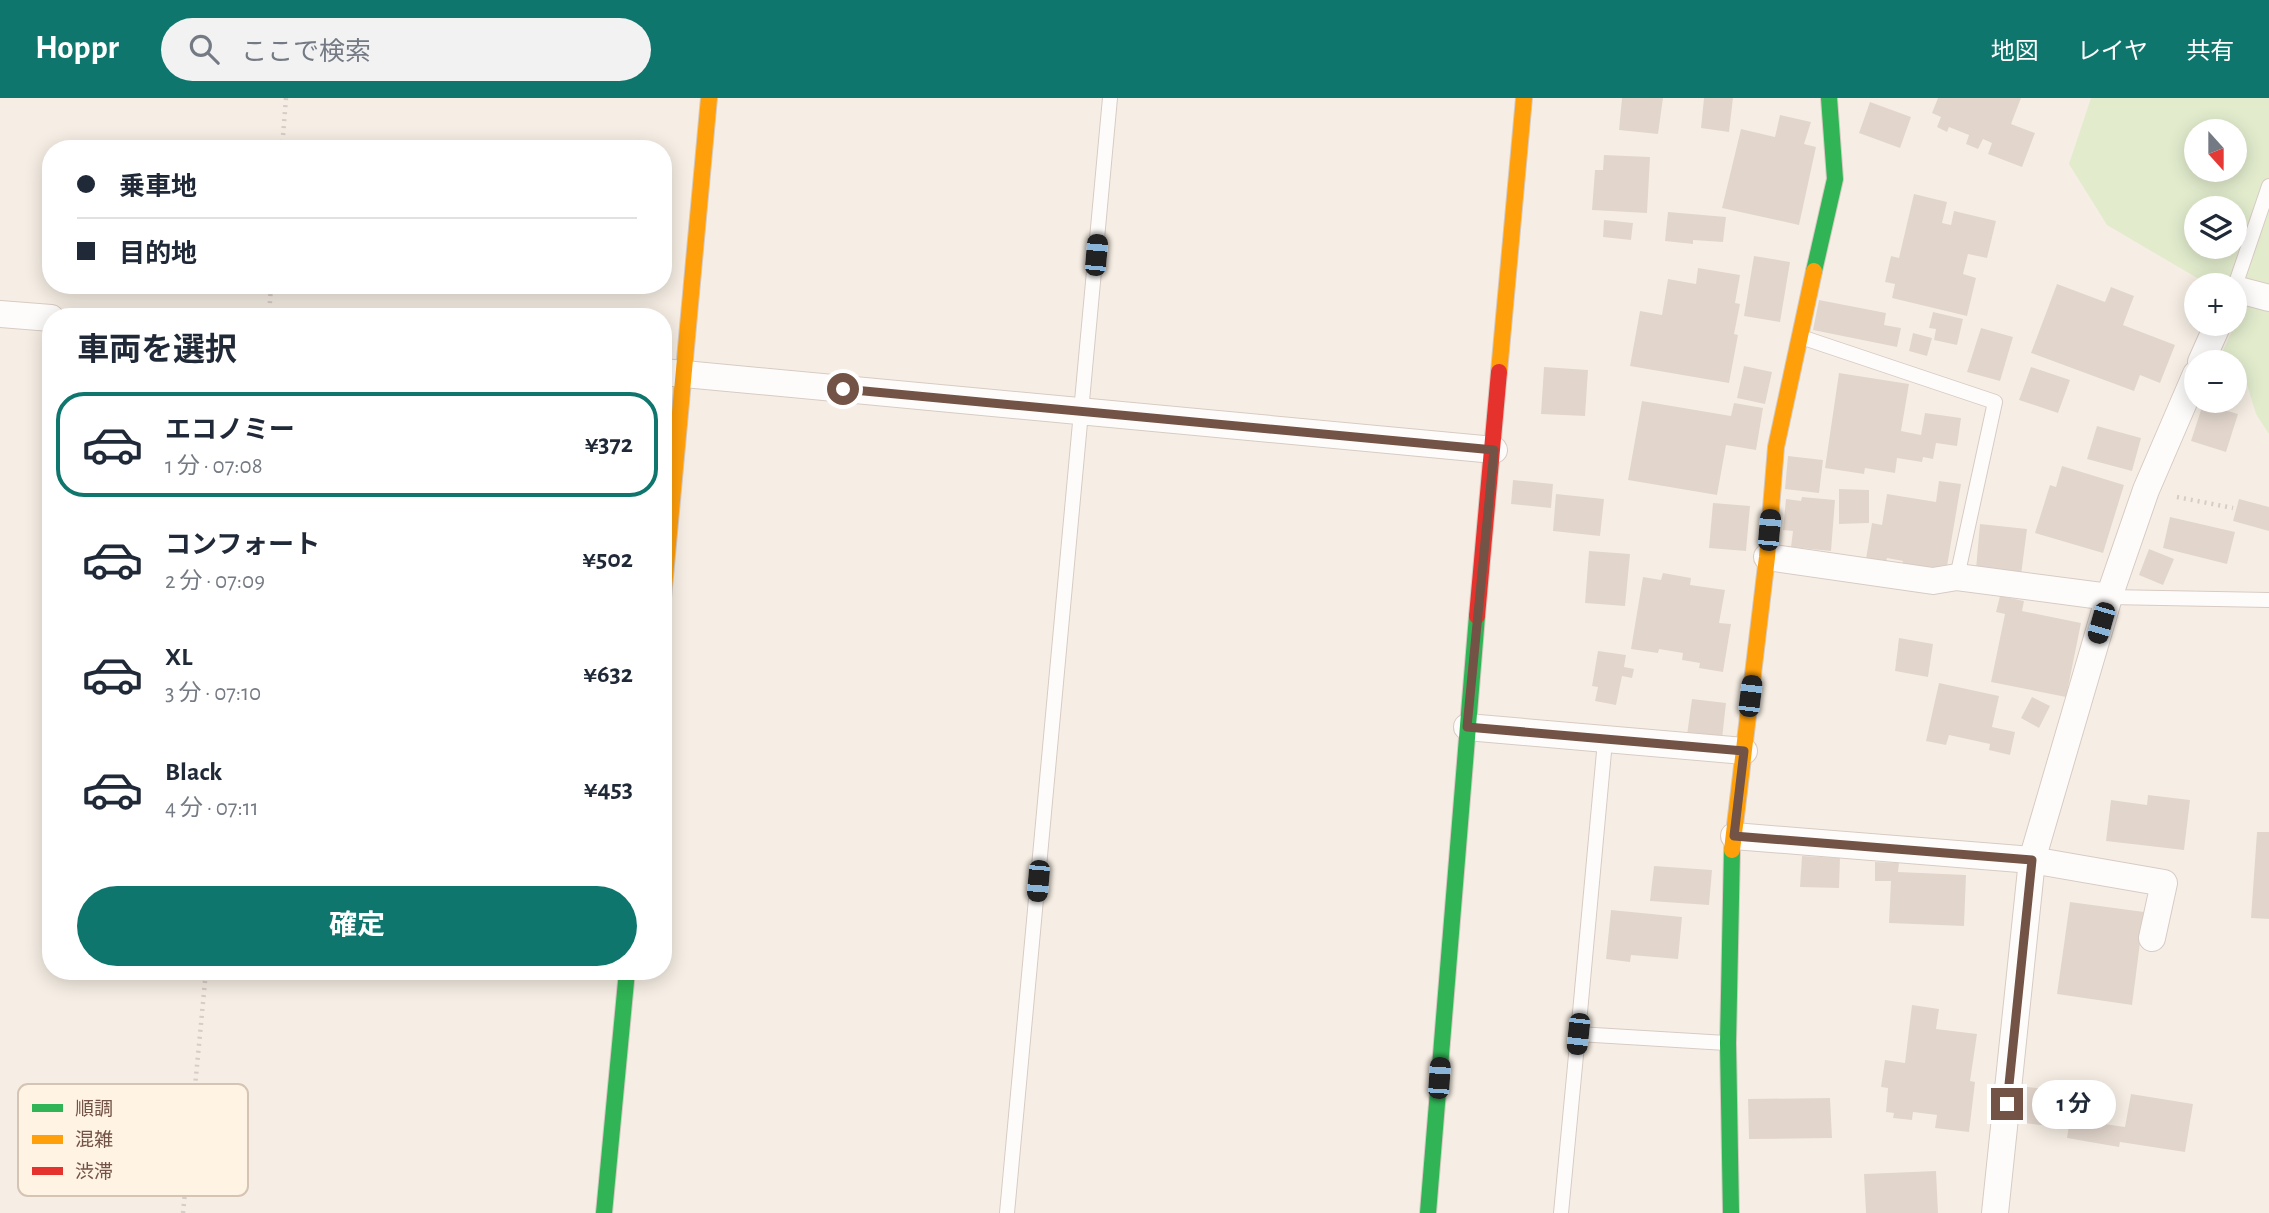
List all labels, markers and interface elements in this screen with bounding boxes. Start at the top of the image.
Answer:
search box [161,18,651,81]
icon: search [185,30,223,68]
text: Hoppr [35,32,119,65]
text: ここで検索 [241,39,371,65]
text: 地図 [1991,40,2039,64]
text: レイヤ [2077,40,2148,64]
text: 共有 [2186,40,2234,64]
north arrow [2184,119,2247,182]
map controls [2184,119,2247,413]
text: 乗車地 [119,174,197,200]
button: layers [2184,196,2247,259]
car [1084,233,1109,277]
text: 目的地 [119,241,197,267]
button: + [2184,273,2247,336]
text: 車両を選択 [77,334,237,366]
button: − [2184,350,2247,413]
route start [827,373,859,405]
icon: car [81,413,144,476]
text: エコノミー [165,417,295,443]
text: ¥372 [585,431,633,457]
text: 1 分 · 07:08 [165,455,263,478]
car [1757,508,1782,552]
icon: car [81,528,144,591]
text: コンフォート [165,532,320,558]
text: ¥502 [582,546,633,572]
text: 2 分 · 07:09 [165,570,265,593]
car [2086,600,2117,646]
icon: car [81,643,144,706]
text: XL [165,644,192,670]
text: ¥632 [583,661,633,687]
car [1738,674,1763,718]
text: 3 分 · 07:10 [165,682,261,705]
icon: car [81,758,144,821]
text: Black [165,759,222,785]
text: ¥453 [584,776,633,802]
text: 4 分 · 07:11 [165,797,259,820]
car [1026,859,1051,903]
button: 確定 [77,886,637,966]
car [1566,1012,1591,1056]
car [1428,1056,1451,1100]
callout: 1 分 [2032,1080,2116,1128]
legend [18,1084,248,1196]
route end [1991,1088,2023,1120]
text: 1 分 [2057,1093,2091,1116]
text: 順調 [75,1099,113,1119]
text: 混雑 [75,1129,113,1150]
text: 渋滞 [75,1161,113,1182]

